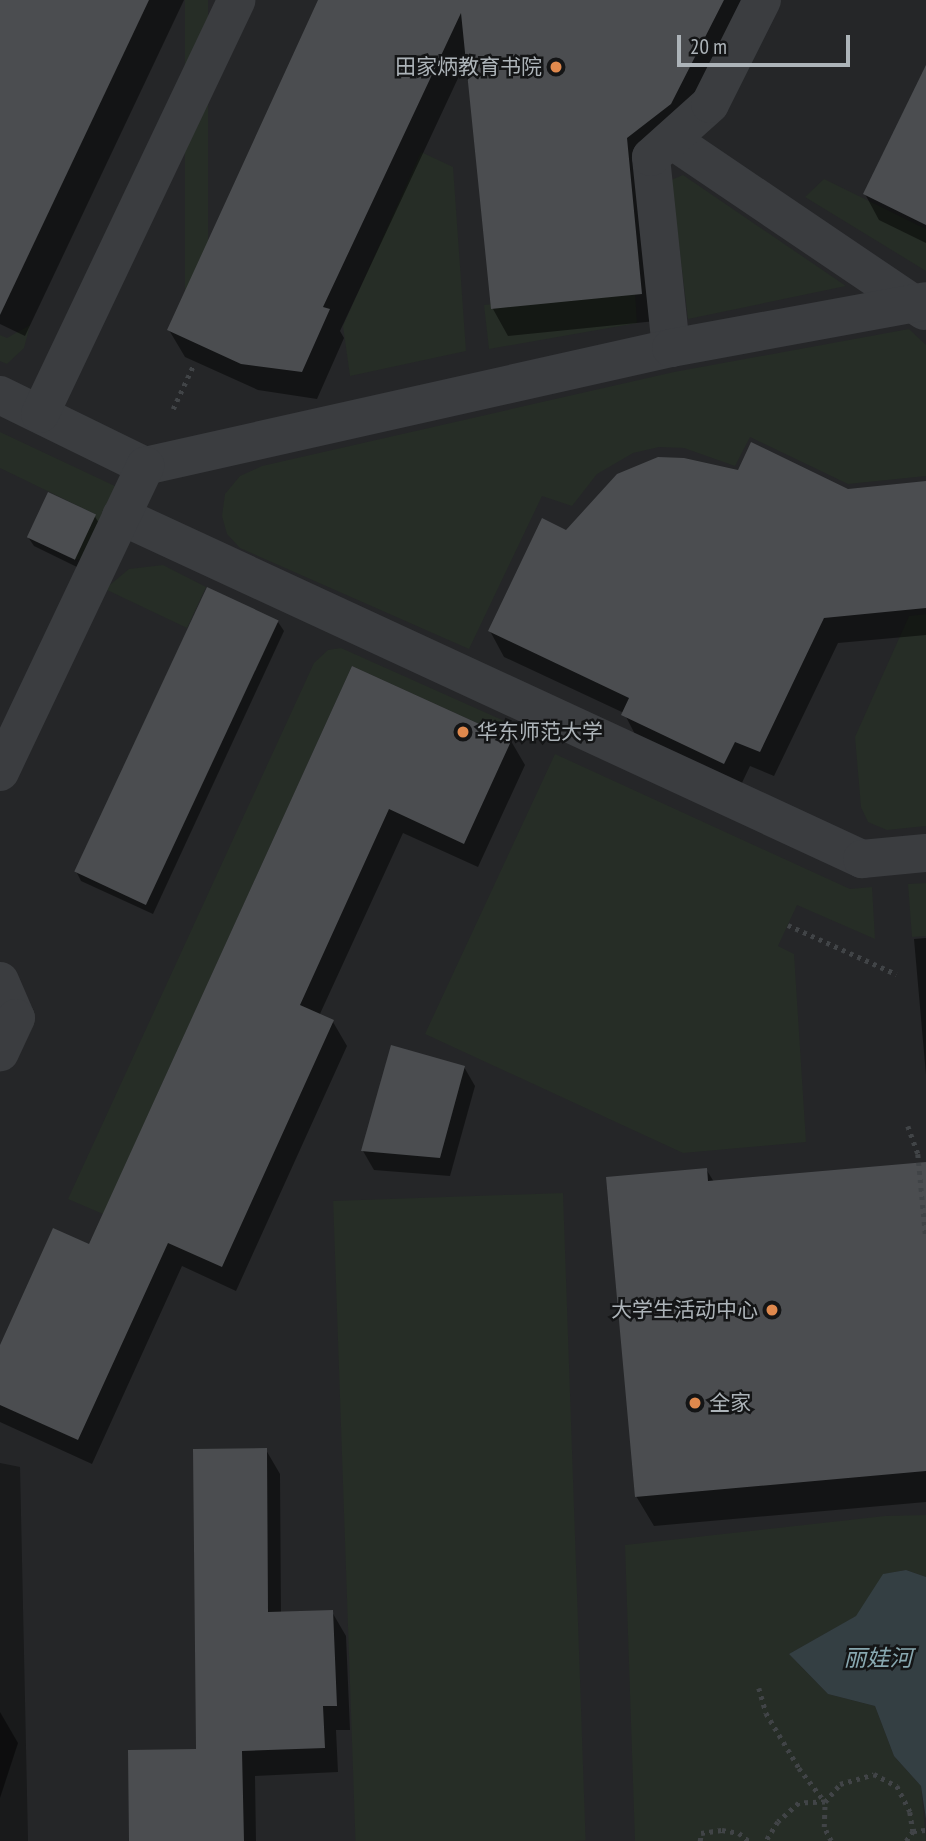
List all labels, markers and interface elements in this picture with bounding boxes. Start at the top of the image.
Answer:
scale bar [681,21,854,65]
text: 20 m [690,33,727,60]
place label: 田家炳教育书院 [395,54,542,80]
marker: 田家炳教育书院 [548,59,564,75]
place label: 华东师范大学 [477,719,603,745]
marker: 华东师范大学 [455,724,471,740]
place label: 大学生活动中心 [611,1297,758,1323]
marker: 大学生活动中心 [764,1302,780,1318]
place label: 全家 [709,1390,751,1416]
marker: 全家 [687,1395,703,1411]
water label: 丽娃河 [844,1644,912,1672]

